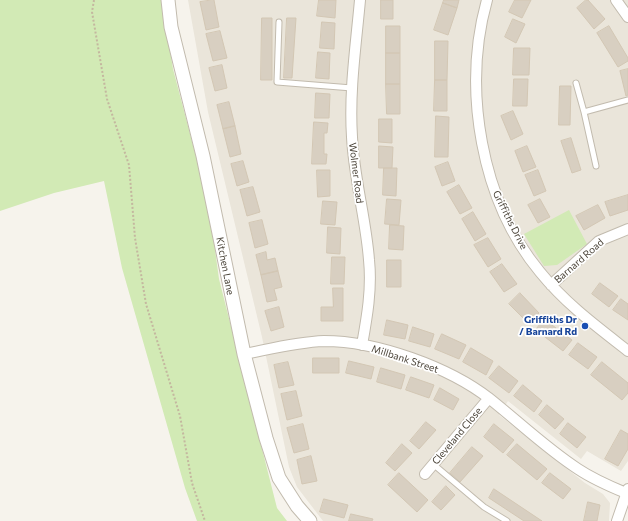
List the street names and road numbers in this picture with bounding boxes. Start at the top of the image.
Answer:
street label: Wolmer Road [346,142,366,204]
street label: Griffiths Drive [490,188,530,252]
street label: Kitchen Lane [213,236,237,296]
street label: Barnard Road [552,236,606,286]
street label: Millbank Street [370,343,440,375]
street label: Cleveland Close [430,405,484,467]

